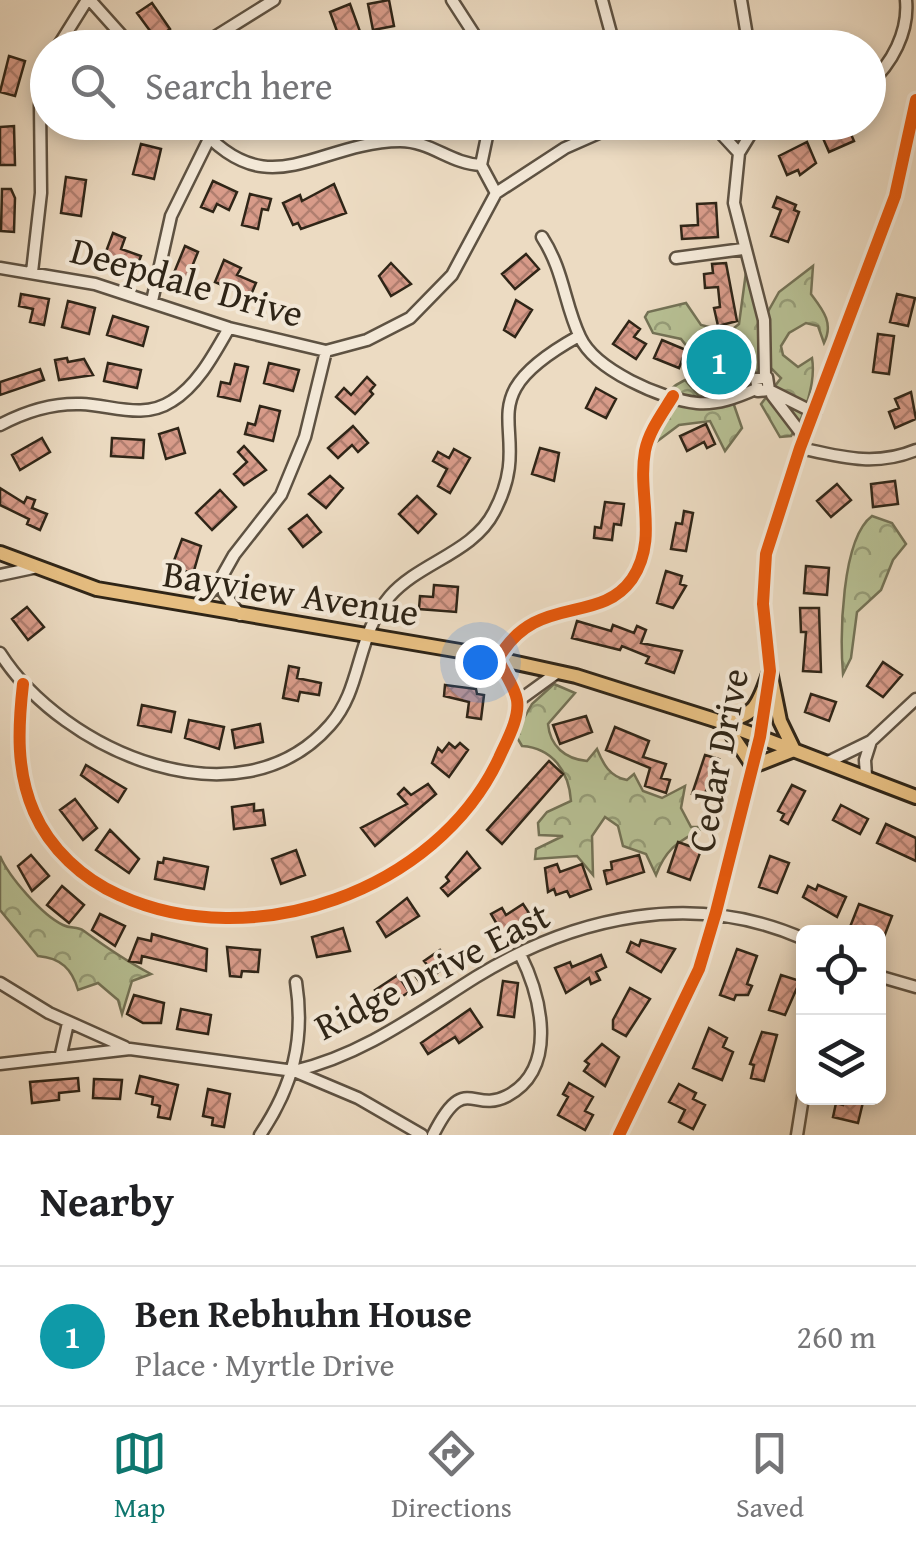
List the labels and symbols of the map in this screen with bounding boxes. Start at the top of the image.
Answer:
street label: Deepdale Drive [64,221,310,341]
pin: 1 [686,324,752,400]
street label: Bayview Avenue [159,544,423,640]
your location [455,637,506,688]
street label: Cedar Drive [672,663,762,856]
street label: Ridge Drive East [304,887,559,1053]

